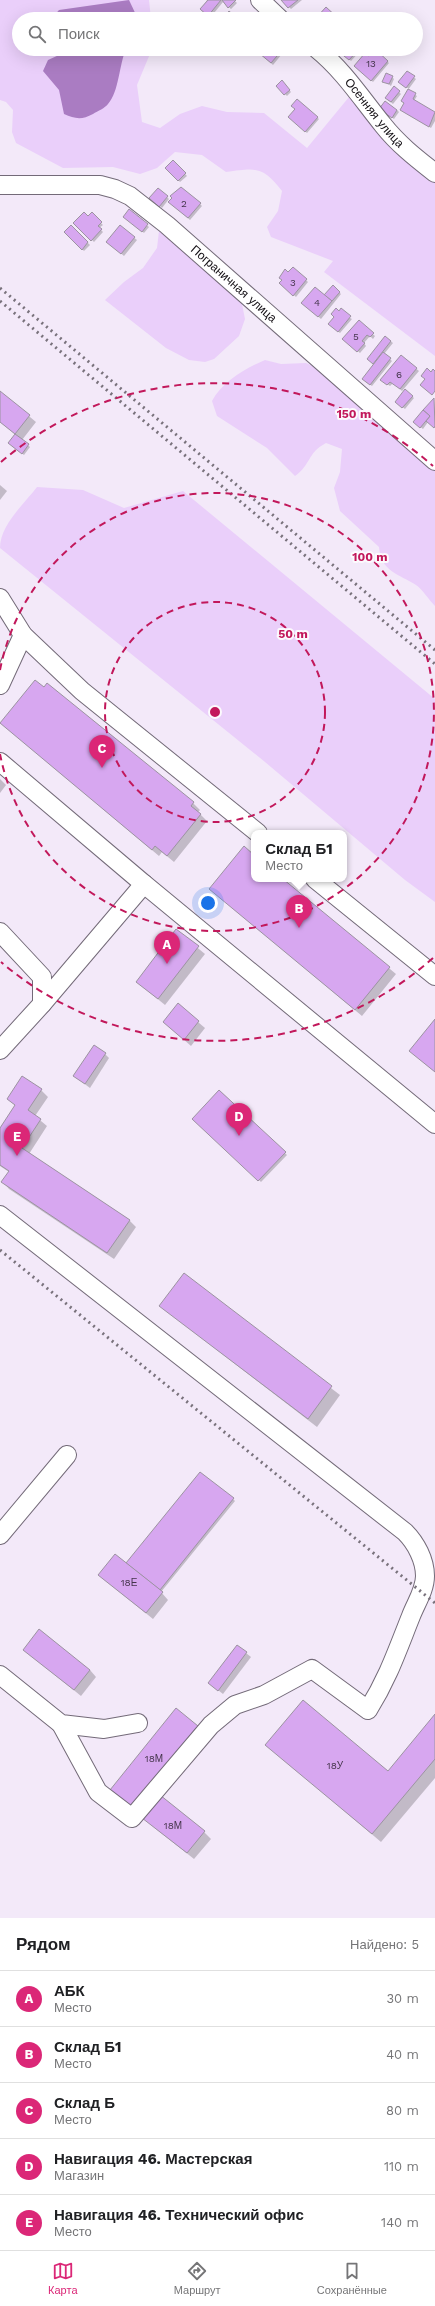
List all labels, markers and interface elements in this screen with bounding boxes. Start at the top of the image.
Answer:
search box [12,12,423,56]
icon: search [26,23,48,45]
text: Поиск [58,25,100,43]
house number: 13 [366,58,376,69]
street label: Осенняя улица [342,75,407,151]
house number: 2 [181,198,187,209]
street label: Пограничная улица [188,242,280,325]
house number: 3 [290,277,296,288]
house number: 4 [314,297,320,308]
house number: 5 [353,331,359,342]
house number: 6 [396,369,402,380]
text: 150 m [337,407,371,421]
text: 100 m [352,550,388,564]
text: 50 m [278,627,308,641]
centre of rings [208,705,222,719]
pin: C [89,735,115,768]
popup [251,830,347,882]
text: Склад Б1 [265,840,333,858]
text: Место [265,858,303,873]
your location [198,893,218,913]
pin: B [286,895,312,928]
pin: A [154,931,180,964]
pin: D [226,1103,252,1136]
pin: E [4,1123,30,1156]
house number: 18Е [121,1577,138,1588]
house number: 18М [145,1753,163,1764]
house number: 18У [327,1760,344,1771]
house number: 18М [164,1820,182,1831]
text: Рядом [16,1934,71,1954]
text: Найдено: 5 [350,1937,419,1952]
text: АБК [54,1982,85,2000]
text: A [25,1991,33,2006]
text: 30 m [387,1991,419,2006]
text: Место [54,2000,92,2015]
text: Склад Б1 [54,2038,121,2056]
text: B [25,2047,33,2062]
text: 40 m [386,2047,419,2062]
text: Место [54,2056,92,2071]
text: Склад Б [54,2094,115,2112]
text: C [25,2103,33,2118]
text: 80 m [386,2103,419,2118]
text: Место [54,2112,92,2127]
text: Навигация 46. Мастерская [54,2150,252,2168]
text: D [24,2159,34,2174]
text: 110 m [384,2159,419,2174]
text: Магазин [54,2168,104,2183]
text: Навигация 46. Технический офис [54,2206,304,2224]
text: E [25,2215,33,2230]
text: 140 m [381,2215,419,2230]
text: Место [54,2224,92,2239]
tab: Карта [48,2260,78,2297]
tab: Маршрут [174,2260,221,2297]
tab: Сохранённые [317,2260,387,2297]

